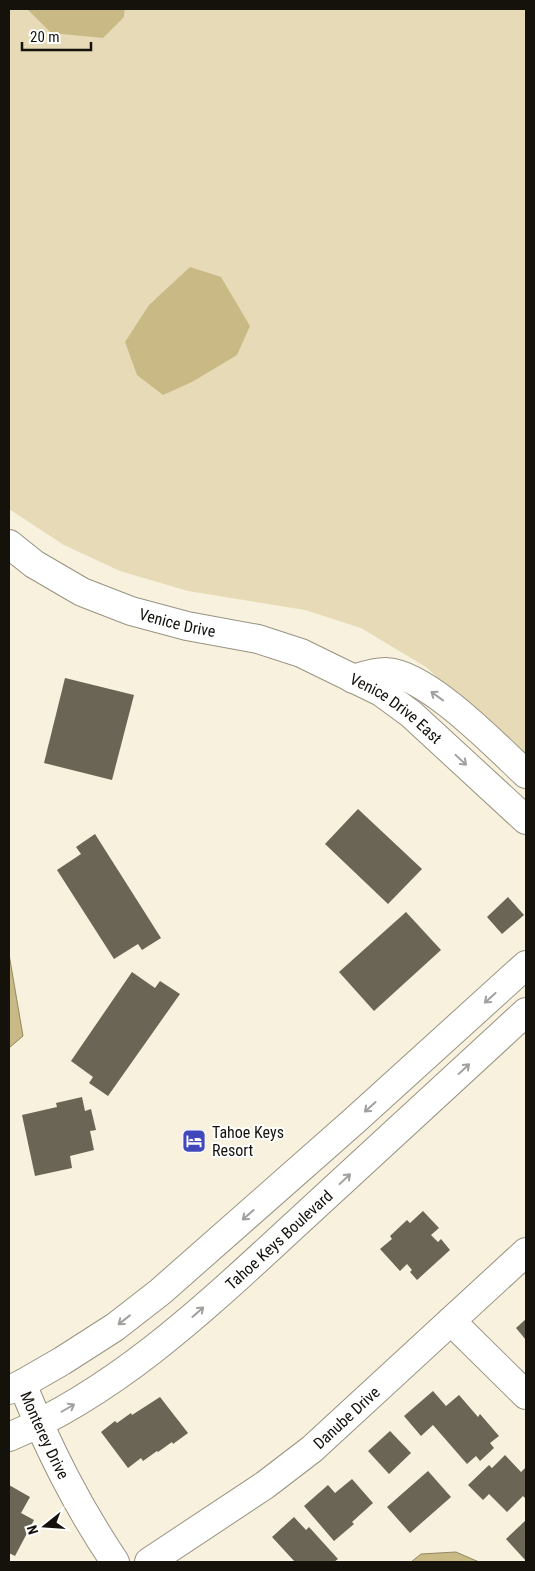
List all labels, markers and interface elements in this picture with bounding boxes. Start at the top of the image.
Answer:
scale bar [22,20,91,52]
text: 20 m [30,28,60,46]
street label: Venice Drive [137,604,217,641]
street label: Venice Drive East [347,669,446,748]
one-way arrow [430,691,444,701]
one-way arrow [455,754,468,766]
one-way arrow [484,992,497,1004]
one-way arrow [458,1063,471,1075]
one-way arrow [363,1101,376,1113]
place label: Tahoe Keys Resort [212,1123,284,1160]
hotel icon: Tahoe Keys Resort [181,1128,207,1154]
one-way arrow [338,1173,351,1185]
street label: Tahoe Keys Boulevard [221,1186,336,1293]
one-way arrow [242,1209,255,1220]
one-way arrow [192,1306,205,1317]
one-way arrow [118,1314,131,1325]
street label: Danube Drive [309,1382,383,1453]
street label: Monterey Drive [17,1388,74,1482]
one-way arrow [60,1403,75,1412]
north arrow [20,1501,70,1551]
text: N [24,1523,41,1536]

